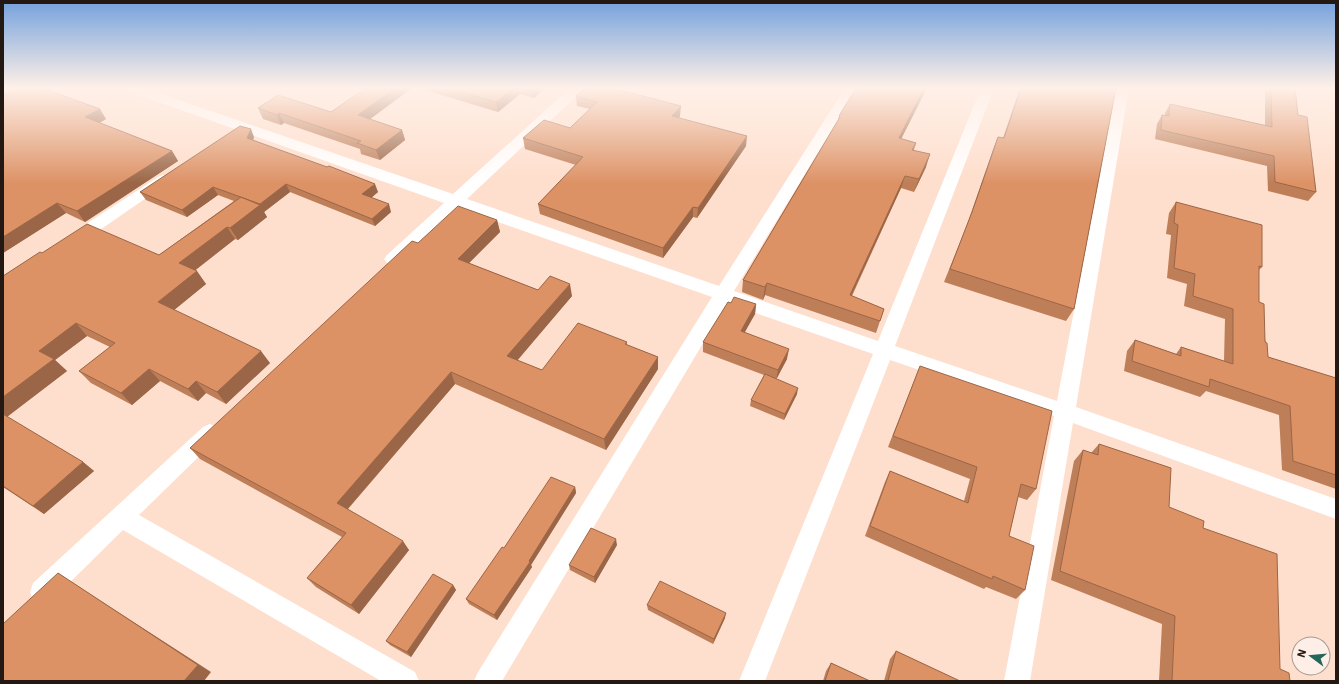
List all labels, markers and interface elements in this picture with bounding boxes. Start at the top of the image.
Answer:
north arrow [1291,636,1331,676]
text: N [1294,647,1309,659]

